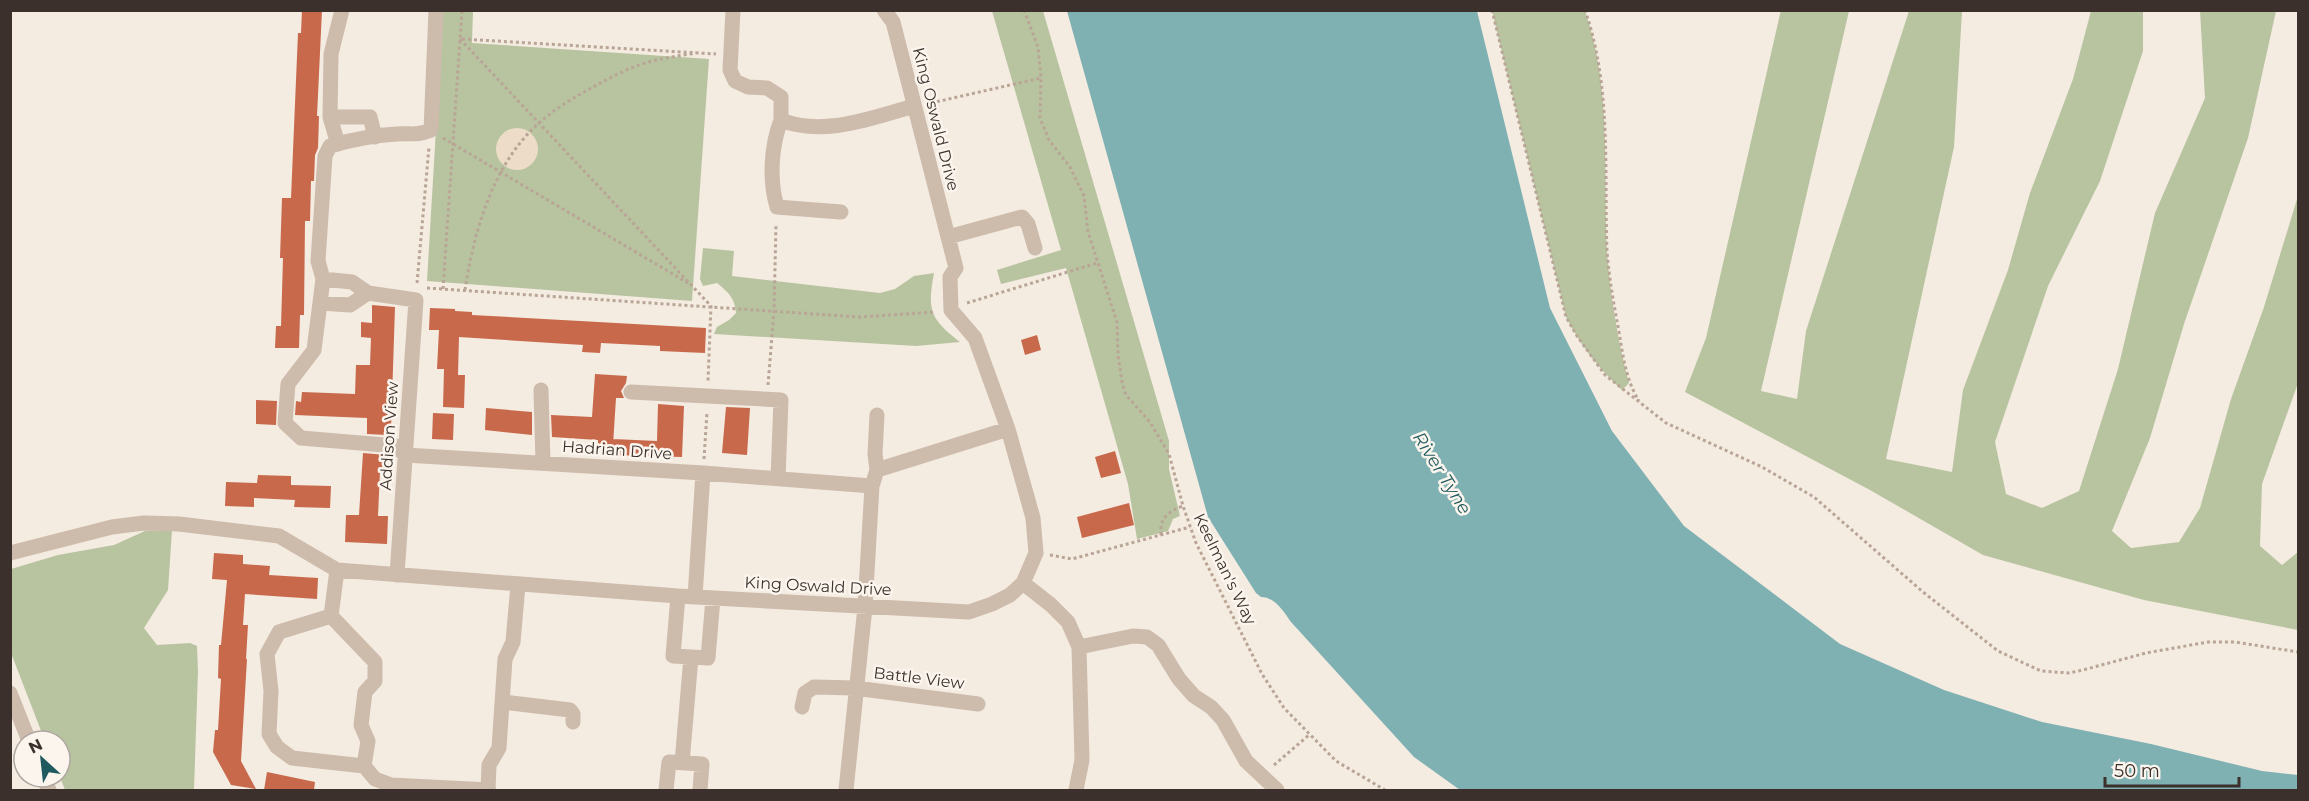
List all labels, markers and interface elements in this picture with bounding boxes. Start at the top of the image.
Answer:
street label: King Oswald Drive [909,45,963,193]
street label: Addison View [376,381,402,491]
water label: River Tyne [1408,428,1476,518]
street label: Hadrian Drive [561,437,673,463]
street label: Keelman's Way [1190,510,1260,628]
street label: King Oswald Drive [744,573,892,599]
street label: Battle View [873,663,965,693]
north arrow [12,729,72,789]
text: N [25,735,45,757]
scale bar [2105,750,2238,788]
text: 50 m [2114,760,2160,782]

